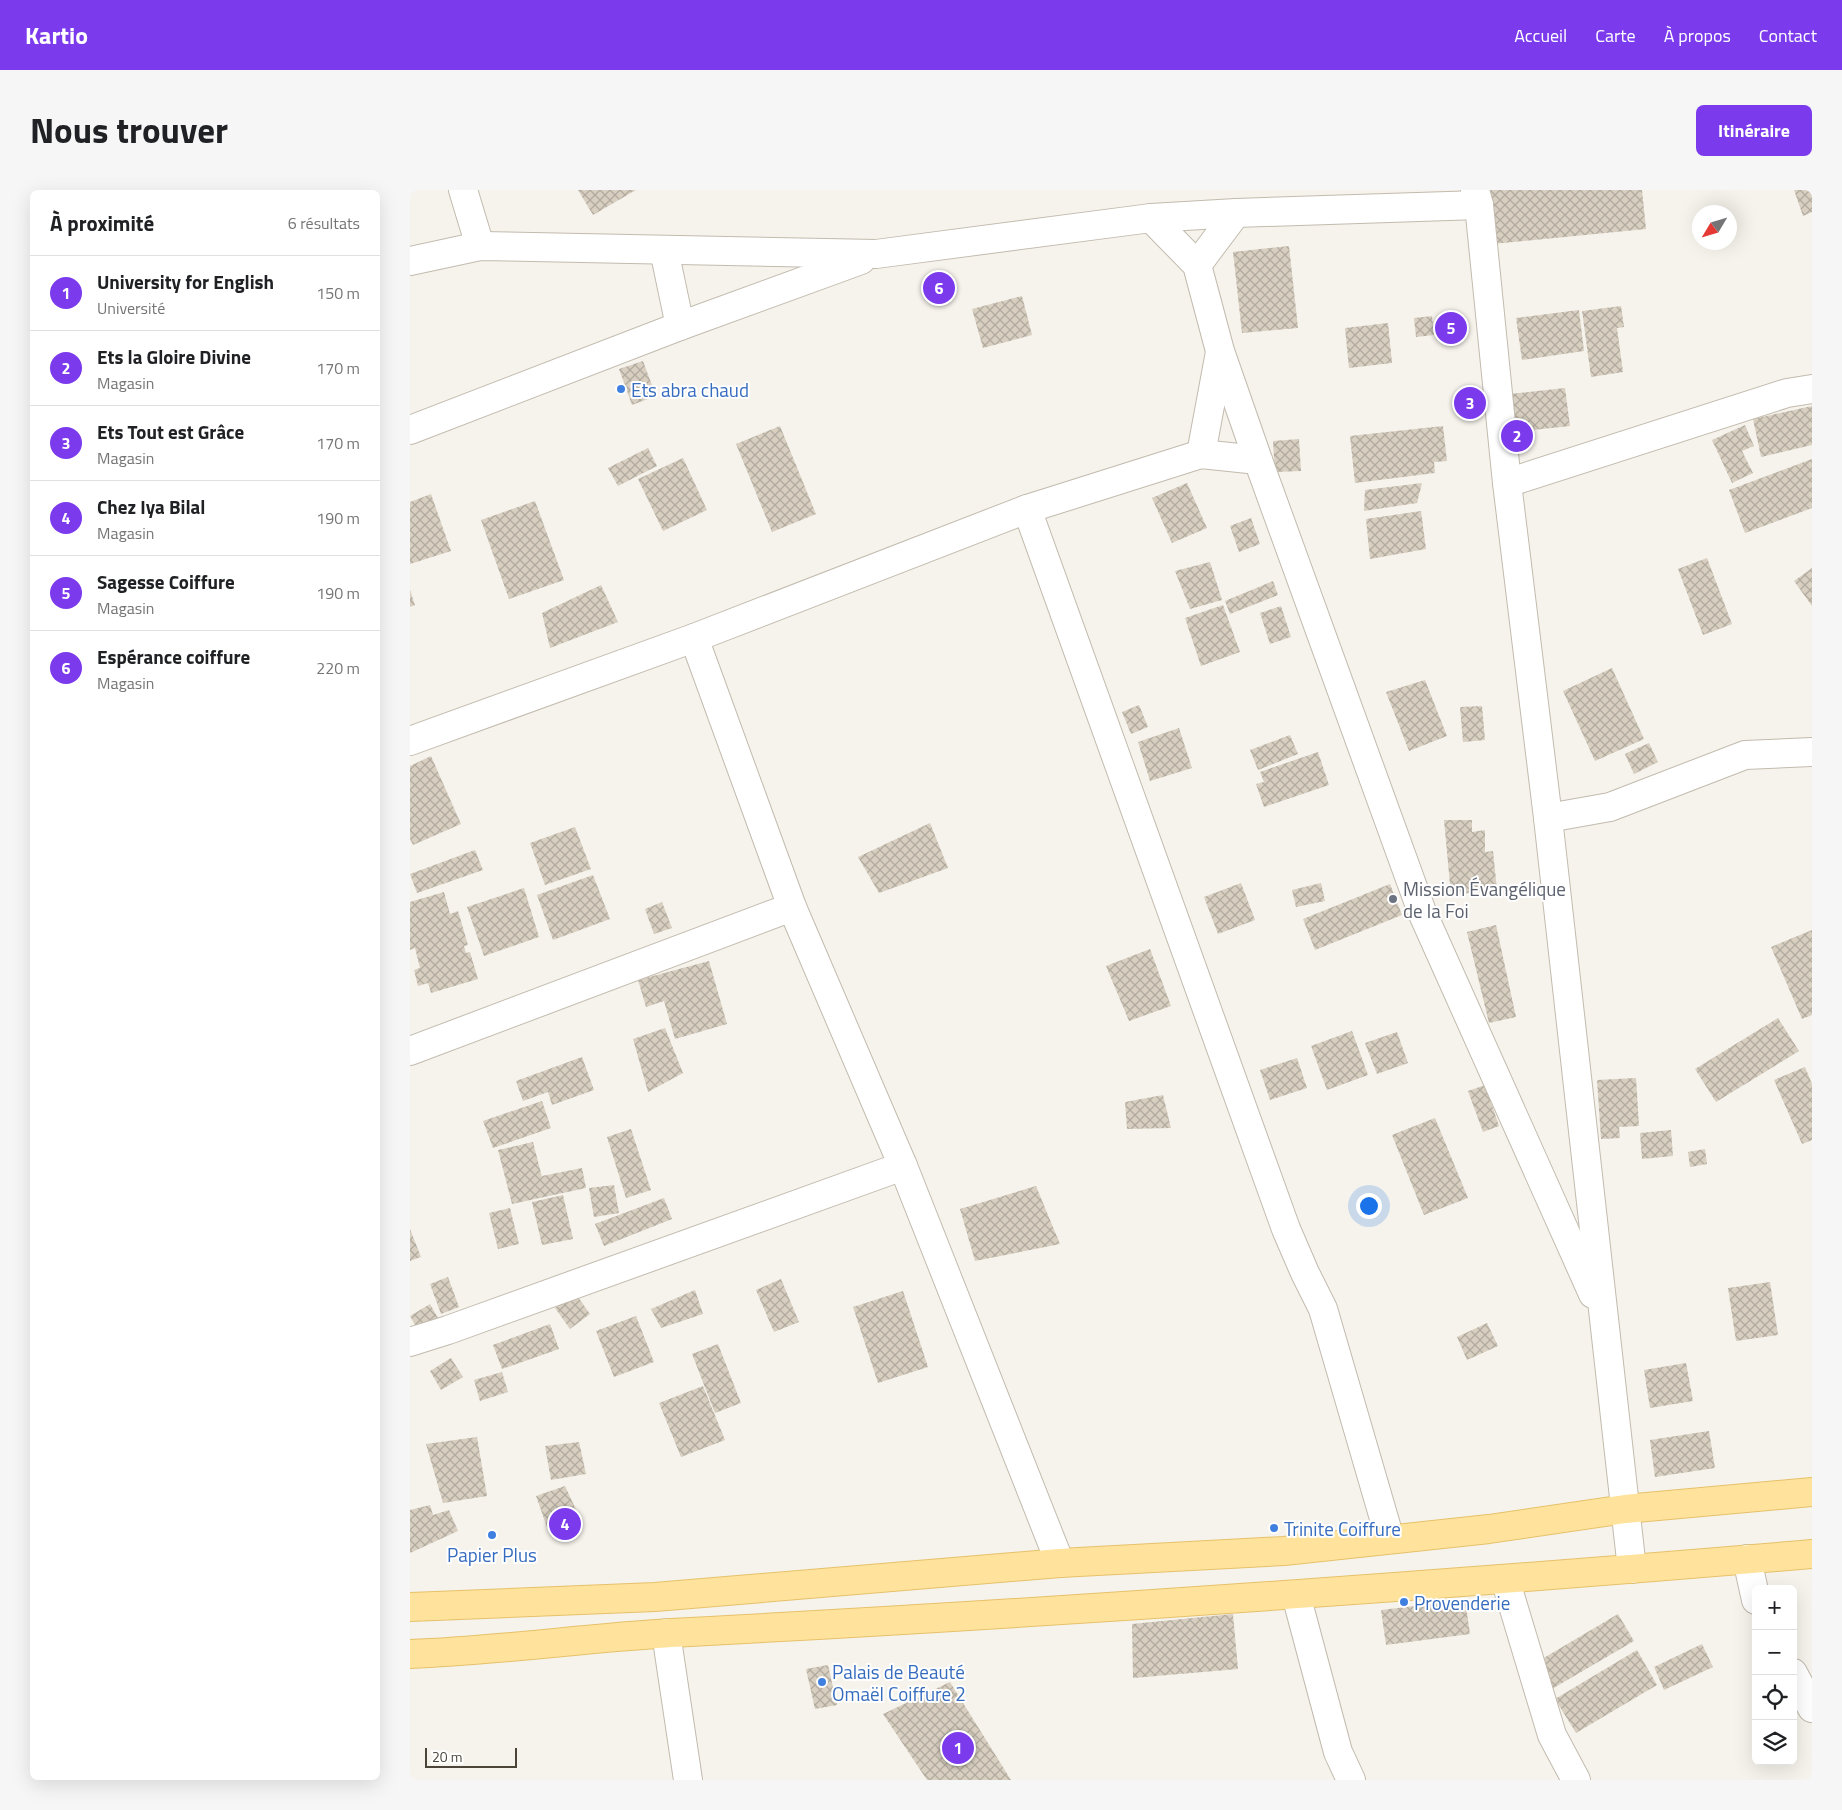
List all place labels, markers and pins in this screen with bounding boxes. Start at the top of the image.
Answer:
pin: 6 [923,269,955,307]
pin: 5 [1435,309,1467,347]
place label: Ets abra chaud [631,375,749,404]
marker: Ets abra chaud [615,383,627,395]
pin: 3 [1454,384,1486,422]
pin: 2 [1501,417,1533,455]
place label: Mission Évangélique de la Foi [1403,874,1566,925]
marker: Mission Évangélique de la Foi [1387,893,1399,905]
pin: 4 [549,1505,581,1543]
place label: Trinite Coiffure [1284,1514,1401,1543]
marker: Trinite Coiffure [1268,1522,1280,1534]
marker: Papier Plus [486,1529,498,1541]
place label: Papier Plus [447,1540,537,1569]
place label: Provenderie [1414,1588,1510,1617]
marker: Provenderie [1398,1596,1410,1608]
place label: Palais de Beauté Omaël Coiffure 2 [832,1657,966,1708]
marker: Palais de Beauté Omaël Coiffure 2 [816,1676,828,1688]
pin: 1 [942,1729,974,1767]

